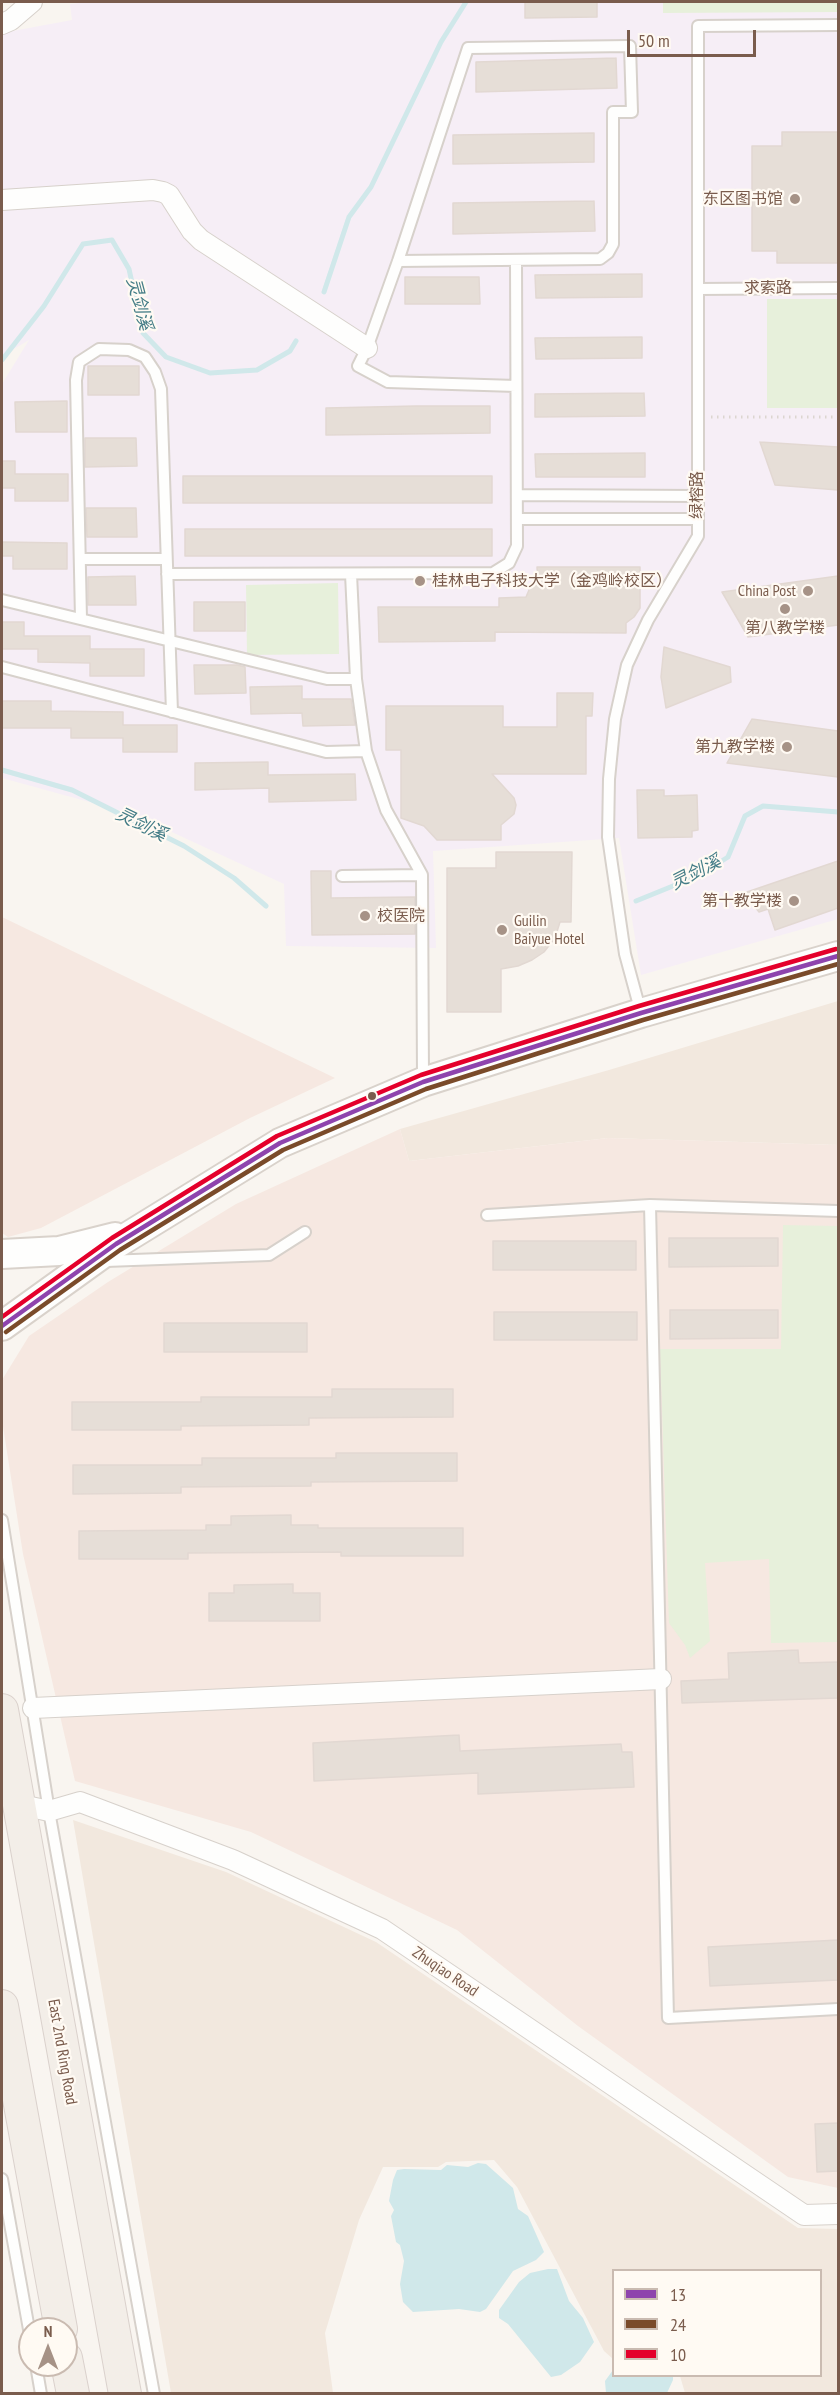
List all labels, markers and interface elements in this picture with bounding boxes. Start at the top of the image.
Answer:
scale bar [630,18,759,56]
text: 50 m [638,29,670,52]
place label: 东区图书馆 [703,189,783,209]
marker: 东区图书馆 [788,192,802,206]
water label: 灵剑溪 [122,275,156,333]
street label: 求索路 [744,278,792,298]
street label: 绿榕路 [687,471,707,519]
place label: 桂林电子科技大学（金鸡岭校区） [432,571,672,591]
marker: 桂林电子科技大学（金鸡岭校区） [413,574,427,588]
place label: China Post [738,581,796,601]
marker: China Post [801,584,815,598]
marker: 第八教学楼 [778,602,792,616]
place label: 第八教学楼 [745,618,825,638]
place label: 第九教学楼 [695,737,775,757]
marker: 第九教学楼 [780,740,794,754]
water label: 灵剑溪 [112,803,170,847]
water label: 灵剑溪 [667,851,725,895]
place label: 第十教学楼 [702,891,782,911]
marker: 第十教学楼 [787,894,801,908]
place label: 校医院 [377,906,425,926]
marker: 校医院 [358,909,372,923]
place label: Guilin Baiyue Hotel [514,911,584,949]
marker: Guilin Baiyue Hotel [495,923,509,937]
unlabelled marker [366,1090,378,1102]
street label: Zhuqiao Road [408,1943,482,2001]
street label: East 2nd Ring Road [43,1998,81,2106]
legend [612,2269,822,2377]
text: 13 [670,2283,686,2306]
text: 24 [670,2313,686,2336]
north arrow [18,2317,78,2377]
text: N [44,2321,52,2341]
text: 10 [670,2343,686,2366]

